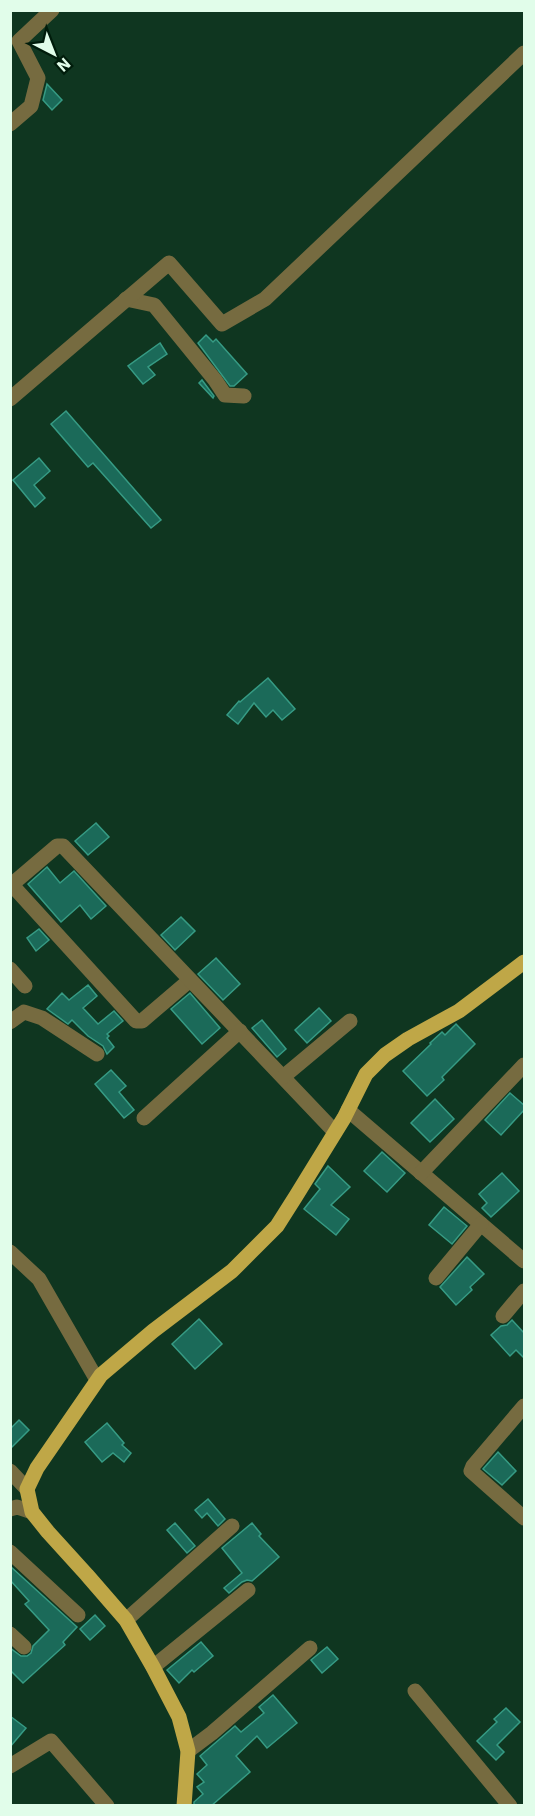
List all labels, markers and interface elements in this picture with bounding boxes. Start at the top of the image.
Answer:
north arrow [24,24,84,84]
text: N [53,54,75,76]

